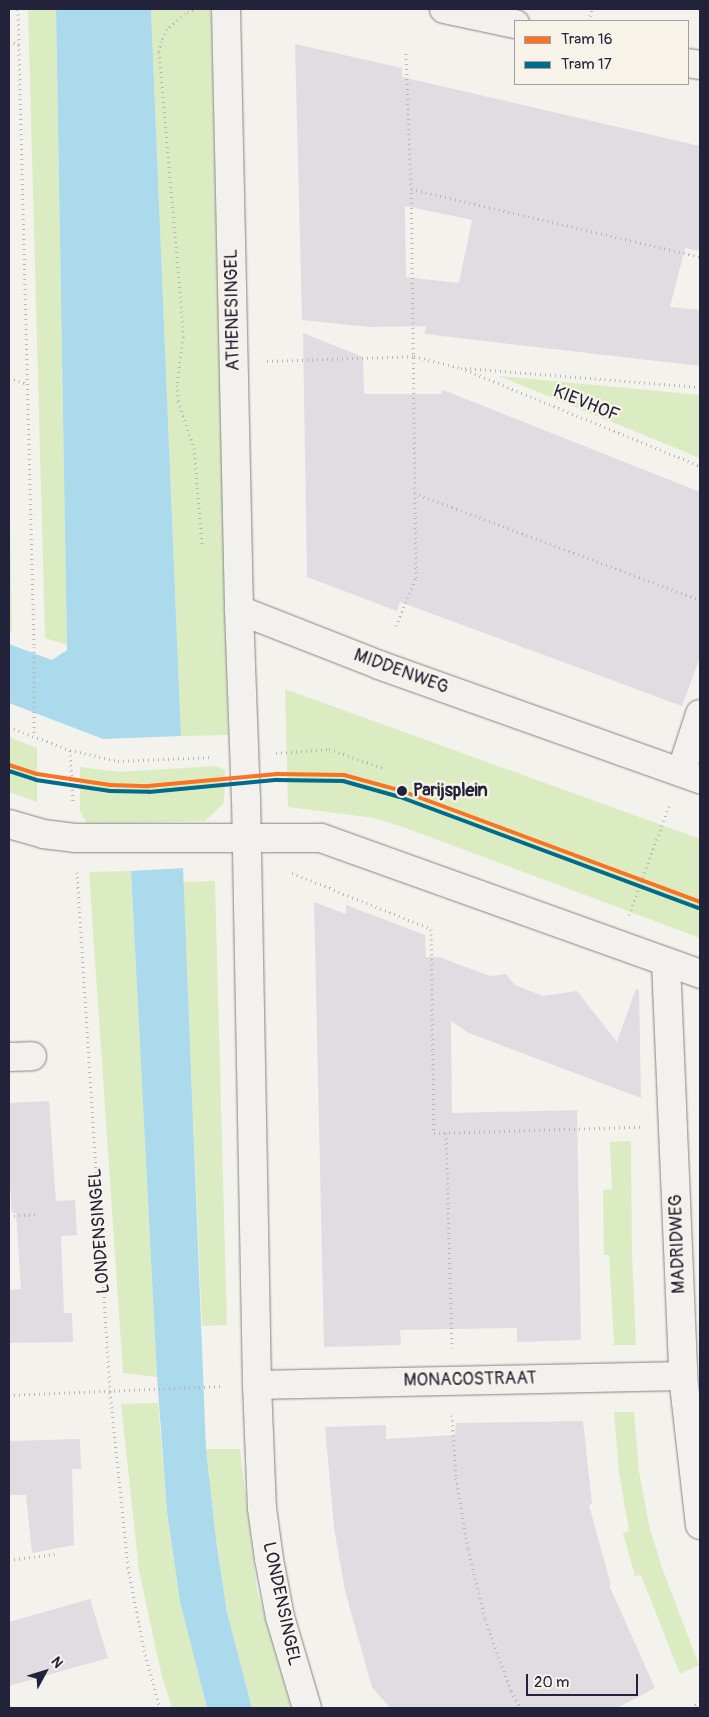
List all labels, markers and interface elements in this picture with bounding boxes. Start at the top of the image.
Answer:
legend [514,20,689,85]
text: Tram 16 [561,30,612,49]
text: Tram 17 [561,55,612,74]
street label: ATHENESINGEL [221,249,245,371]
street label: KIEVHOF [550,381,622,427]
street label: MIDDENWEG [351,645,451,699]
place label: Parijsplein [413,780,488,802]
marker: Parijsplein [395,784,409,798]
street label: LONDENSINGEL [85,1167,115,1295]
street label: MADRIDWEG [665,1194,691,1294]
street label: MONACOSTRAAT [403,1368,537,1392]
street label: LONDENSINGEL [257,1540,305,1668]
north arrow [20,1647,70,1697]
text: N [47,1653,67,1671]
scale bar [529,1664,642,1696]
text: 20 m [534,1673,569,1692]

